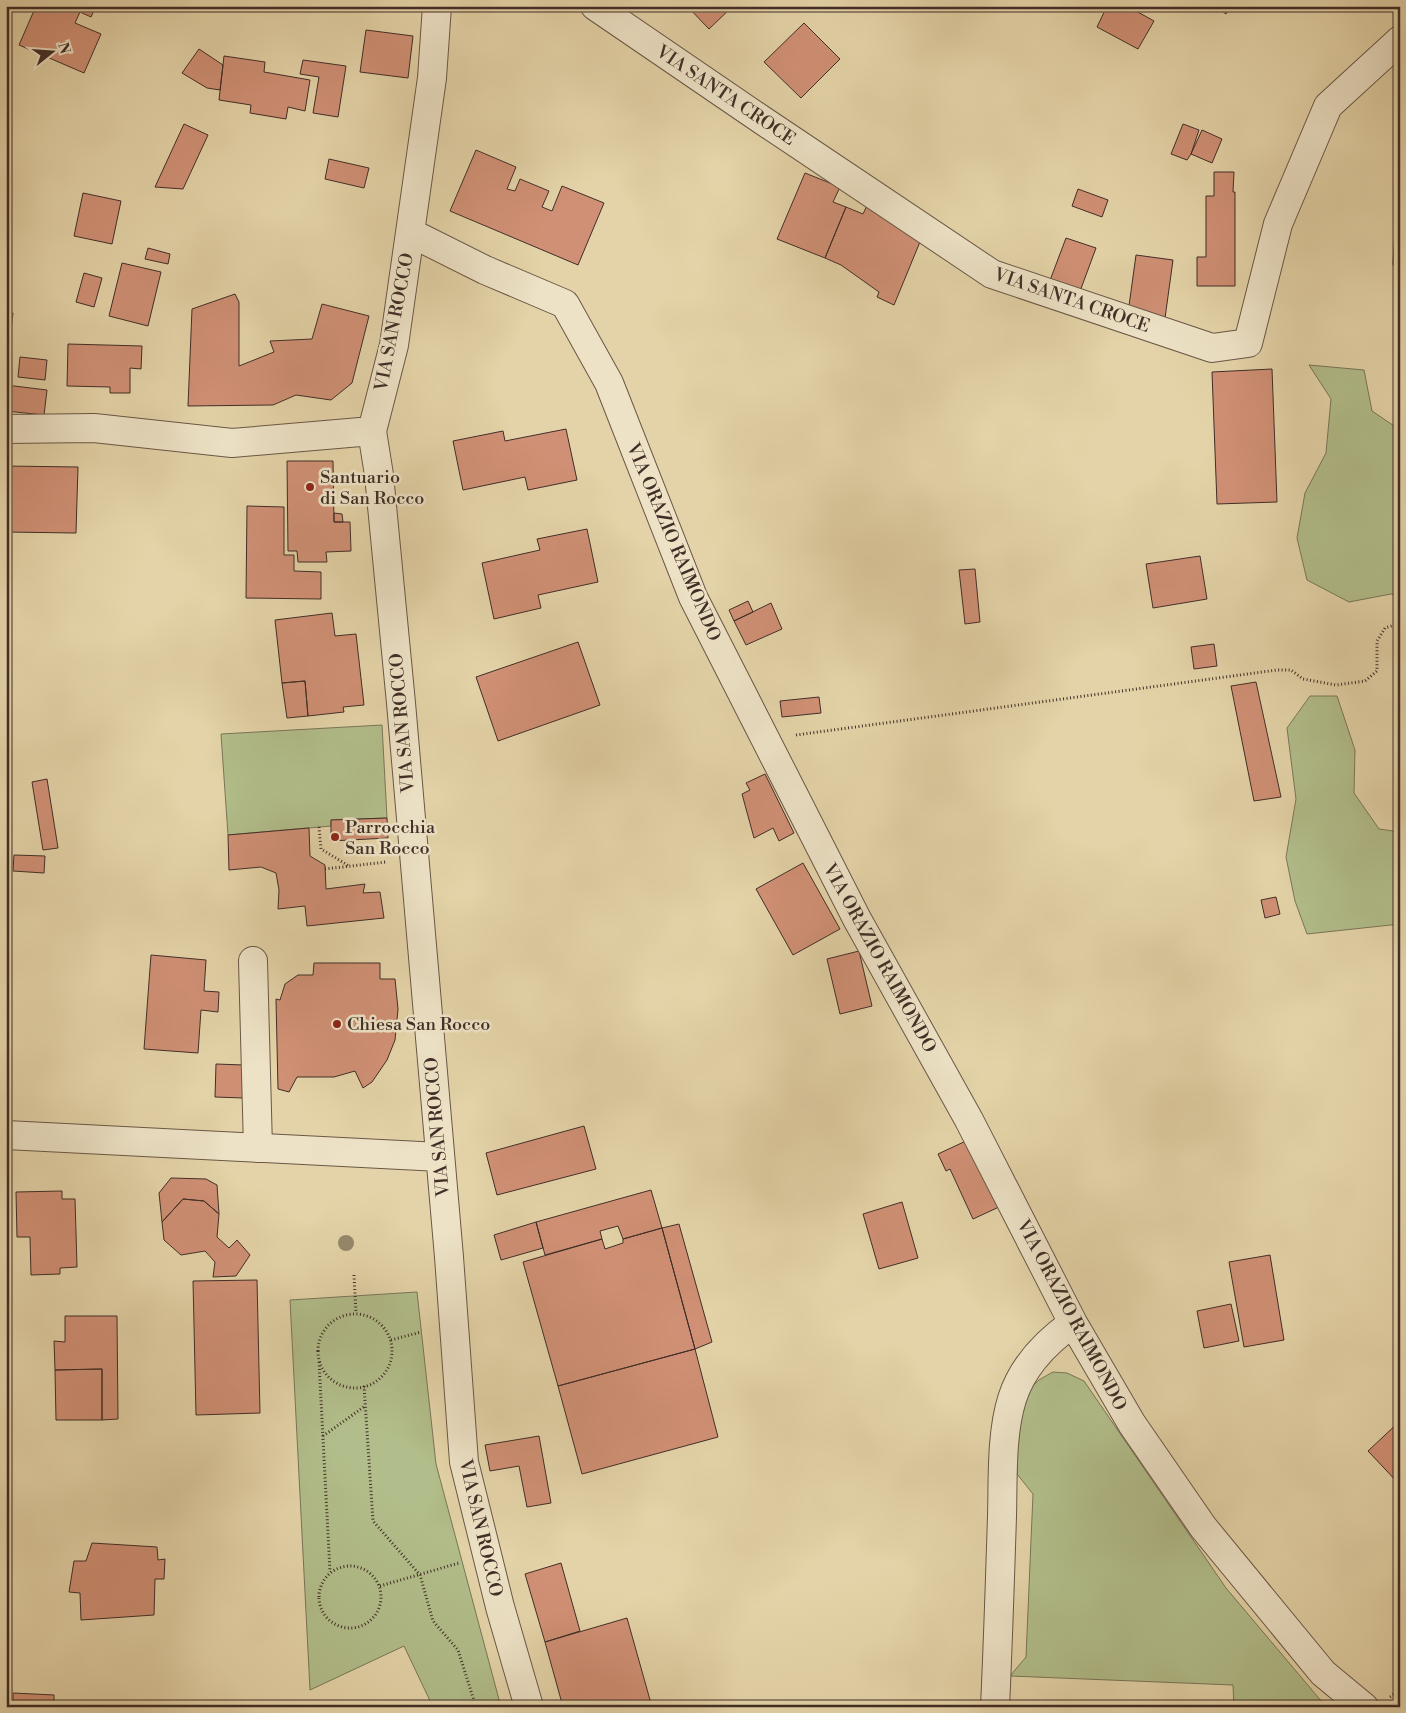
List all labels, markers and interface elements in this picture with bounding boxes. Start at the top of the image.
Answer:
north arrow [28,28,78,78]
street label: VIA SANTA CROCE [651,40,800,151]
text: N [53,41,74,56]
street label: VIA SAN ROCCO [370,251,419,394]
street label: VIA SANTA CROCE [990,263,1153,338]
street label: VIA ORAZIO RAIMONDO [621,439,726,645]
place label: Santuario di San Rocco [320,466,424,510]
marker: Santuario di San Rocco [304,481,316,493]
street label: VIA SAN ROCCO [385,652,420,795]
place label: Parrocchia San Rocco [345,816,436,860]
marker: Parrocchia San Rocco [329,831,341,843]
street label: VIA ORAZIO RAIMONDO [817,859,941,1057]
place label: Chiesa San Rocco [347,1013,490,1036]
marker: Chiesa San Rocco [331,1018,343,1030]
street label: VIA SAN ROCCO [420,1056,455,1199]
street label: VIA ORAZIO RAIMONDO [1011,1215,1132,1415]
street label: VIA SAN ROCCO [453,1456,507,1599]

